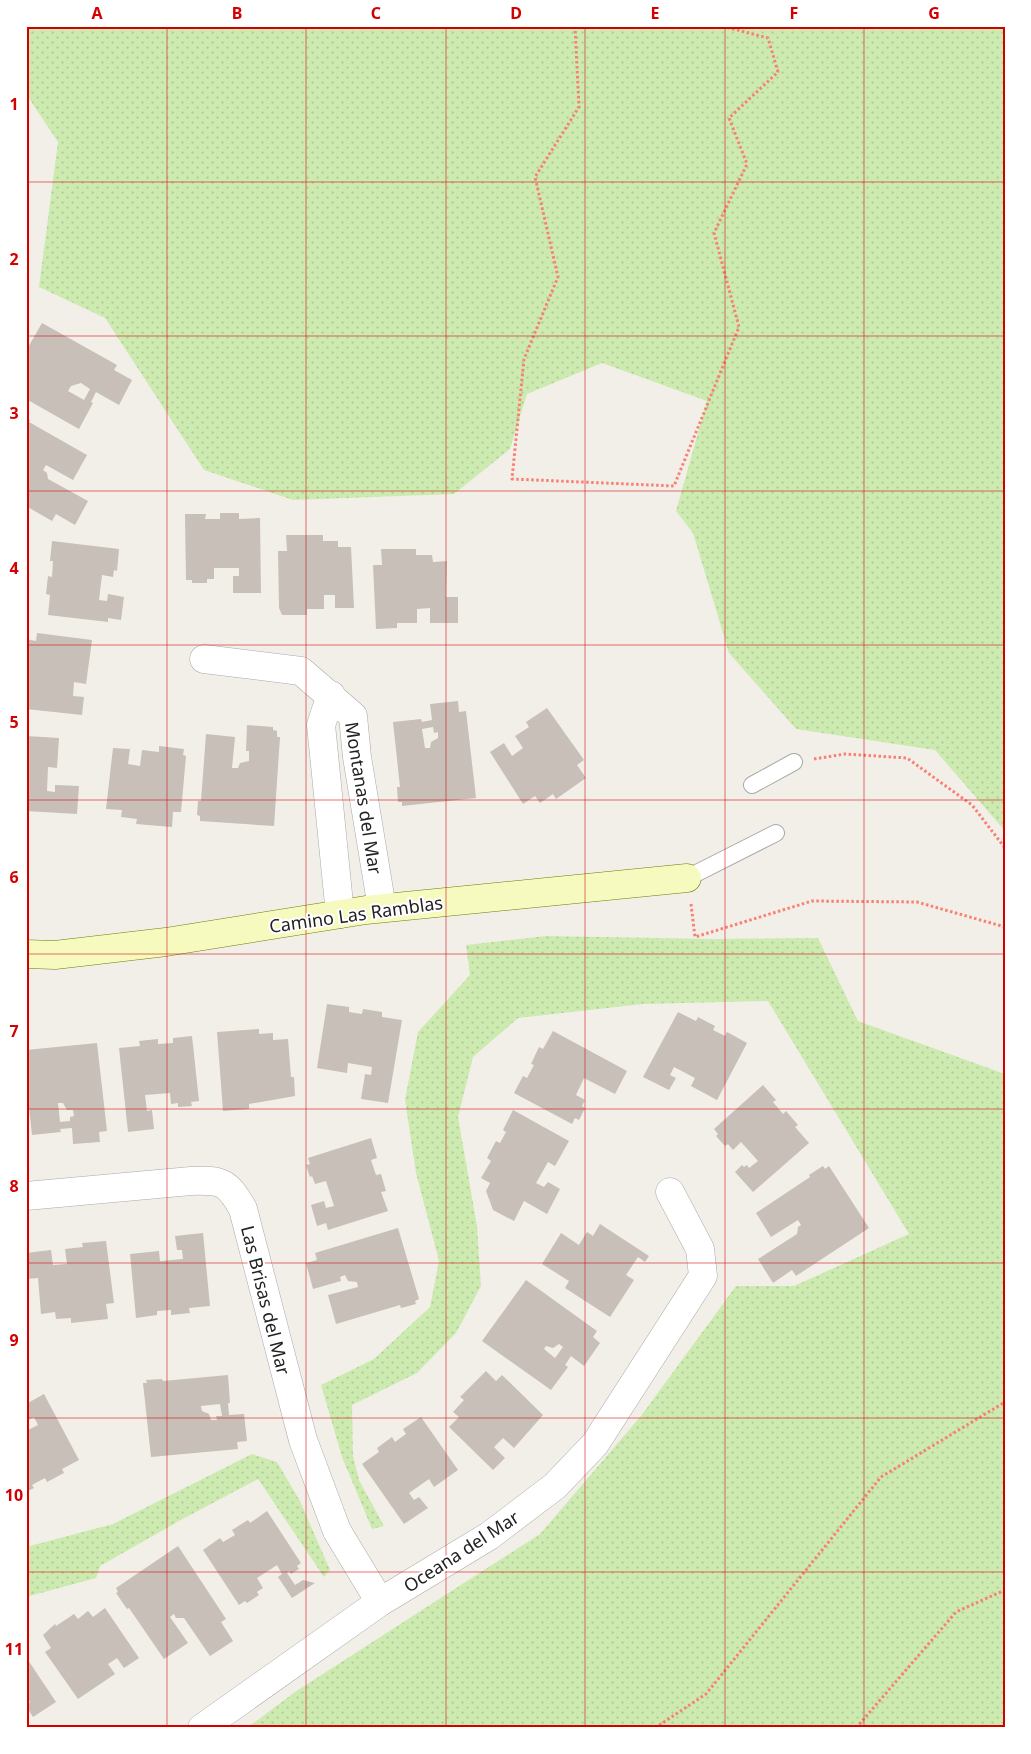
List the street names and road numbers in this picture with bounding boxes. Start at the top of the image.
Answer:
street label: Montanas del Mar [340,720,388,876]
street label: Camino Las Ramblas [268,890,444,938]
street label: Las Brisas del Mar [236,1223,296,1378]
street label: Oceana del Mar [399,1504,524,1597]

